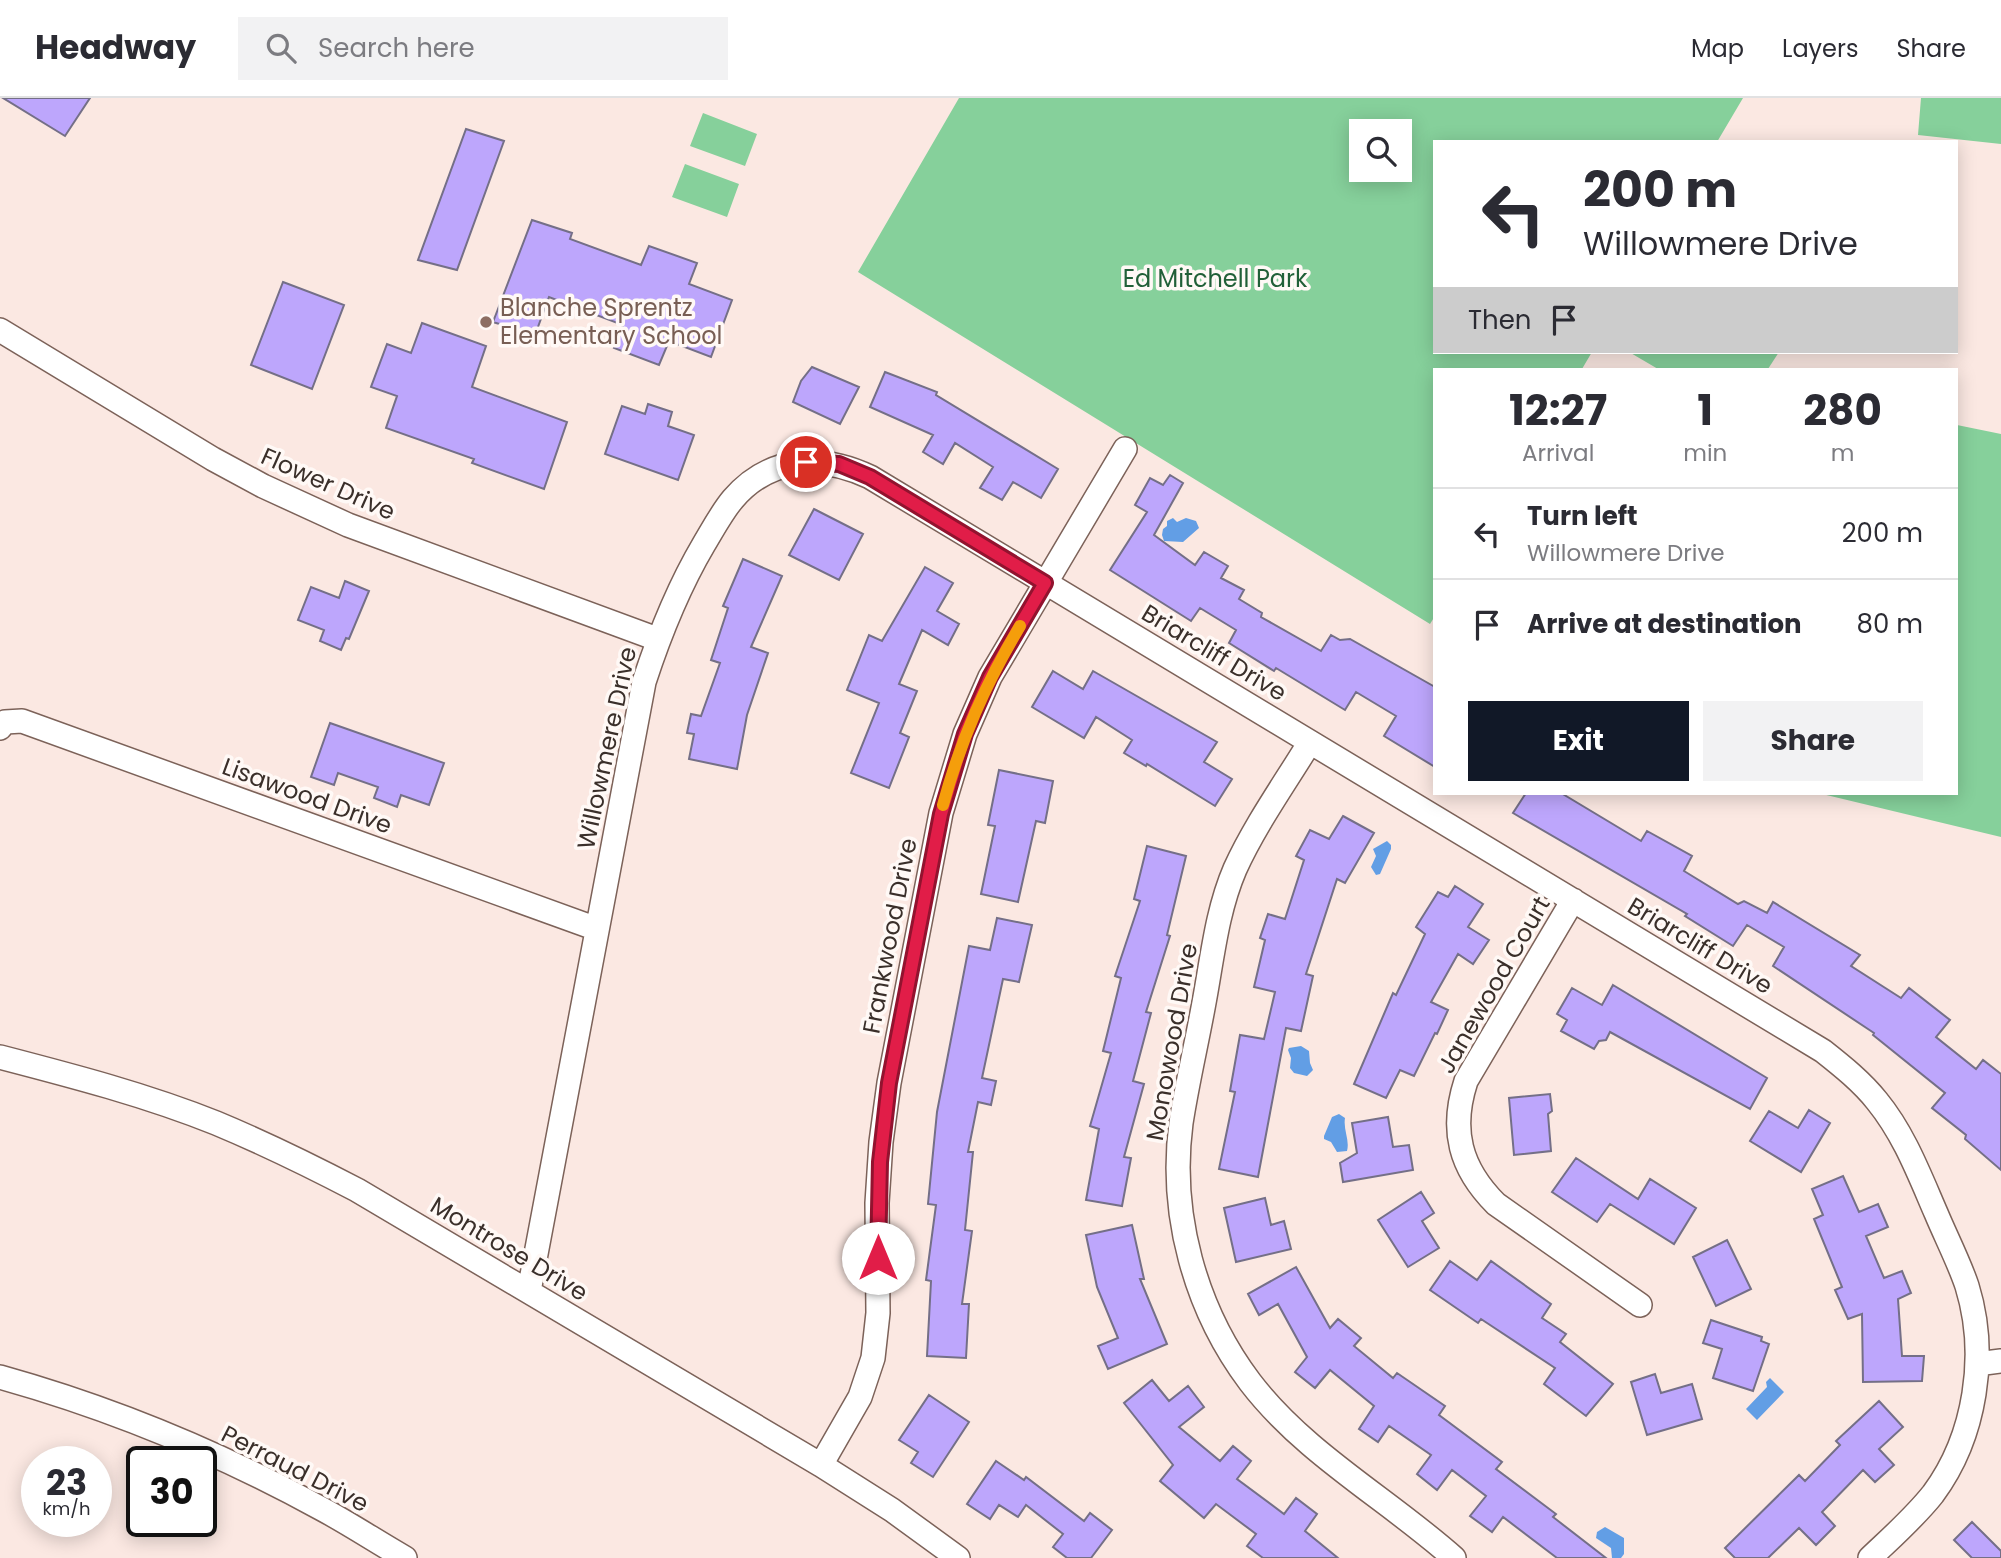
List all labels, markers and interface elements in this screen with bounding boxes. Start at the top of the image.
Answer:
search box [238,17,728,80]
text: Headway [35,24,196,71]
icon: search [262,29,300,67]
text: Search here [318,30,475,66]
text: Map [1691,32,1744,65]
text: Layers [1782,32,1858,65]
text: Share [1896,32,1966,65]
map controls [1349,119,1412,182]
button: search [1349,119,1412,182]
text: 200 m [1583,156,1737,224]
icon: left [1468,168,1559,259]
text: Willowmere Drive [1583,221,1858,266]
park label: Ed Mitchell Park [1123,262,1308,295]
place label: Blanche Sprentz Elementary School [500,291,723,352]
icon: arrive [1545,301,1583,339]
text: Then [1468,302,1531,338]
marker: Blanche Sprentz Elementary School [478,314,494,330]
text: 12:27 [1509,381,1607,440]
text: 1 [1697,381,1713,440]
text: 280 [1803,381,1882,440]
pin [776,432,836,492]
text: Arrival [1522,437,1594,469]
text: min [1683,437,1727,469]
text: m [1831,437,1854,469]
street label: Flower Drive [256,439,400,528]
icon: arrive [787,443,825,481]
text: Turn left [1527,498,1638,534]
icon: left [1468,515,1506,553]
text: 200 m [1842,515,1923,551]
text: Willowmere Drive [1527,537,1725,569]
street label: Briarcliff Drive [1136,596,1293,709]
icon: arrive [1468,606,1506,644]
text: Arrive at destination [1527,606,1802,642]
text: 80 m [1857,606,1923,642]
street label: Willowmere Drive [569,644,644,852]
button: Exit [1468,701,1689,781]
button: Share [1703,701,1923,781]
street label: Lisawood Drive [218,750,397,842]
street label: Frankwood Drive [854,835,925,1036]
street label: Briarcliff Drive [1622,889,1779,1002]
street label: Janewood Court [1429,890,1558,1079]
street label: Monowood Drive [1138,941,1205,1143]
street label: Montrose Drive [424,1188,594,1309]
position arrow [841,1221,915,1295]
street label: Perraud Drive [216,1417,374,1520]
speed limit sign: 30 [126,1446,217,1537]
text: 23 [46,1458,87,1507]
text: km/h [43,1496,90,1521]

